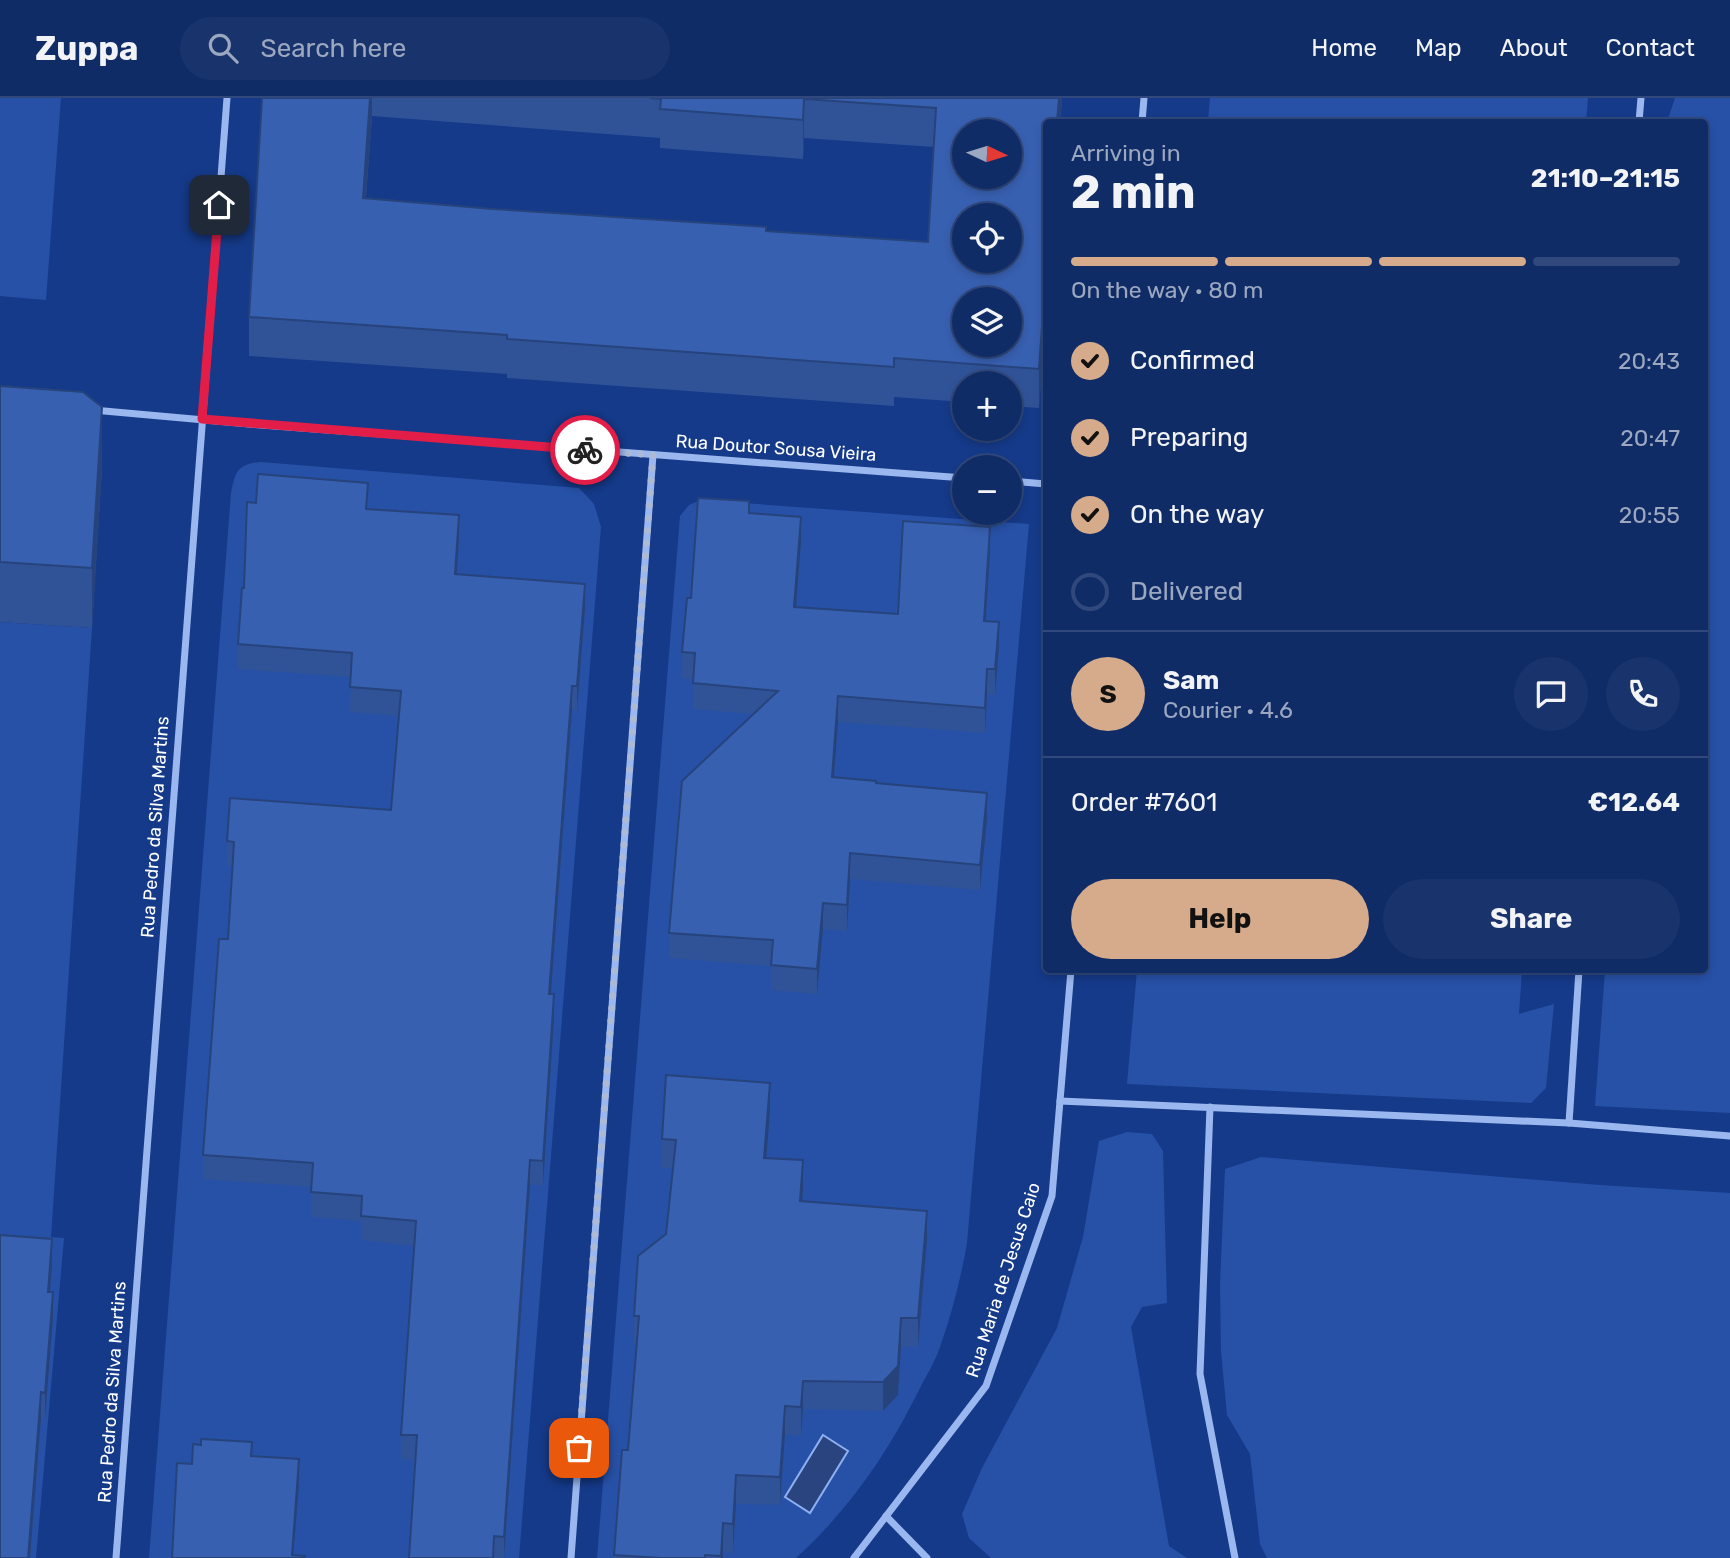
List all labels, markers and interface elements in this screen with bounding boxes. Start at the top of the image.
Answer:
search box [180,17,670,80]
text: Zuppa [35,29,138,68]
icon: search [204,29,242,67]
text: Search here [260,33,406,64]
text: Home [1311,34,1377,62]
text: Map [1415,34,1462,62]
text: About [1500,34,1568,62]
text: Contact [1606,34,1695,62]
north arrow [952,119,1022,189]
map controls [952,119,1022,525]
text: Arriving in [1071,139,1181,167]
text: 21:10–21:15 [1531,163,1680,194]
text: 2 min [1071,165,1196,220]
pin [189,175,249,235]
icon: home [200,186,238,224]
button: locate [952,203,1022,273]
text: On the way · 80 m [1071,276,1263,304]
button: layers [952,287,1022,357]
icon: check [1071,342,1109,380]
text: Confirmed [1130,345,1255,376]
text: 20:43 [1618,347,1680,375]
button: + [952,371,1022,441]
courier [550,415,620,485]
icon: check [1071,419,1109,457]
text: Preparing [1130,422,1248,453]
text: 20:47 [1620,424,1680,452]
street label: Rua Doutor Sousa Vieira [675,430,877,466]
icon: bike [566,431,604,469]
button: − [952,455,1022,525]
icon: check [1071,496,1109,534]
text: On the way [1130,499,1264,530]
text: 20:55 [1619,501,1680,529]
text: Delivered [1130,576,1243,607]
button: chat [1514,657,1588,731]
button: phone [1606,657,1680,731]
text: Sam [1163,665,1219,696]
text: S [1099,679,1117,710]
text: Courier · 4.6 [1163,696,1293,724]
street label: Rua Pedro da Silva Martins [136,715,174,939]
text: Order #7601 [1071,787,1217,818]
text: €12.64 [1588,787,1680,818]
button: Help [1071,879,1369,959]
button: Share [1383,879,1680,959]
street label: Rua Maria de Jesus Caio [961,1180,1045,1380]
street label: Rua Pedro da Silva Martins [93,1280,131,1504]
pin [549,1418,609,1478]
icon: bag [560,1429,598,1467]

